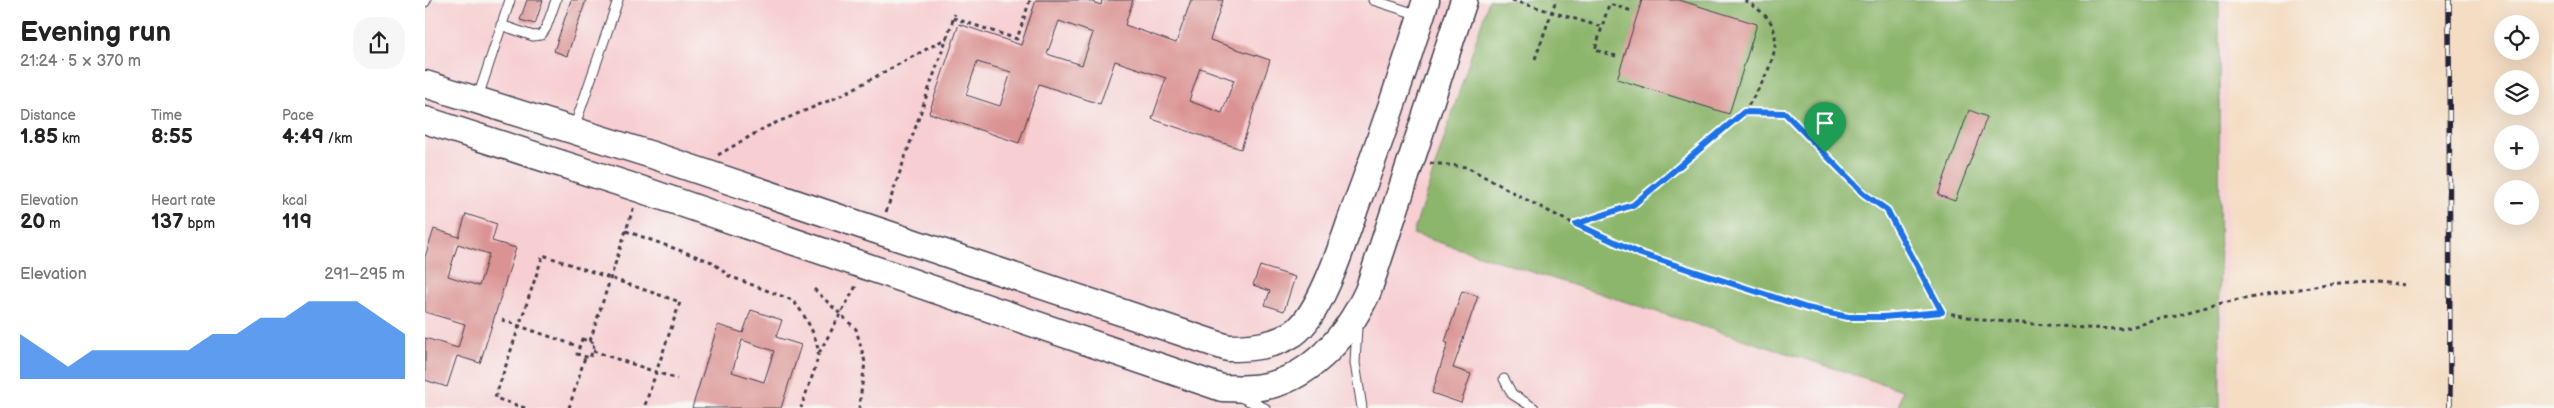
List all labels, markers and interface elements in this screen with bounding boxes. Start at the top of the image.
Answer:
map controls [2494,15,2539,225]
button: locate [2494,15,2539,60]
text: Evening run [20,16,171,49]
button: share [353,17,405,69]
text: 21:24 · 5 × 370 m [20,52,141,71]
button: layers [2494,70,2539,115]
pin [1804,102,1846,153]
text: Distance [20,107,76,124]
text: Time [151,107,182,124]
text: Pace [282,107,314,124]
icon: arrive [1811,109,1839,137]
text: 1.85 [20,124,58,149]
text: 8:55 [151,124,193,149]
text: 4:49 [282,124,324,149]
button: + [2494,125,2539,170]
text: km [58,130,80,147]
text: /km [324,130,353,147]
button: − [2494,180,2539,225]
text: Elevation [20,192,78,209]
text: Heart rate [151,192,216,209]
text: kcal [282,192,307,209]
text: 20 [20,209,45,234]
text: 137 [151,209,184,234]
text: 119 [282,209,312,234]
text: m [45,215,61,232]
text: bpm [184,215,215,232]
text: Elevation [20,265,87,284]
text: 291–295 m [324,265,405,284]

